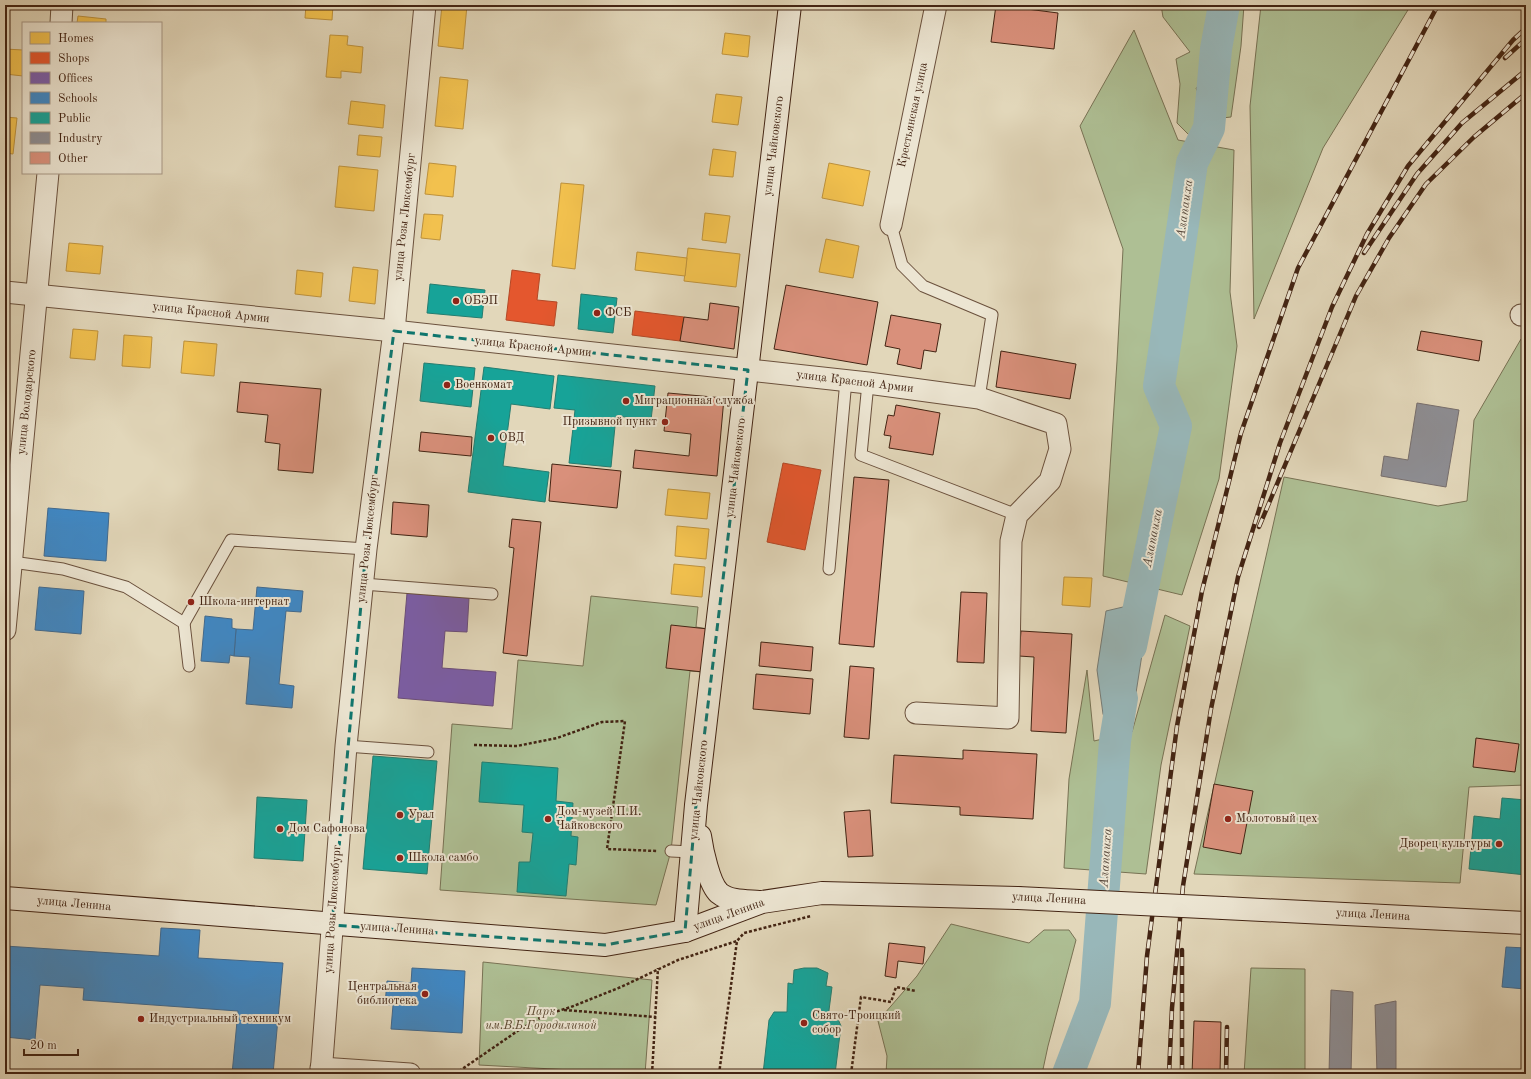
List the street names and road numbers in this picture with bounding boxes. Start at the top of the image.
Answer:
street label: Крестьянская улица [896,61,930,169]
street label: улица Чайковского [762,95,786,197]
street label: улица Розы Люксембург [392,152,418,282]
street label: улица Красной Армии [152,301,270,325]
street label: улица Красной Армии [474,335,592,359]
street label: улица Володарского [16,349,38,455]
street label: улица Красной Армии [796,369,914,395]
street label: улица Чайковского [724,417,748,519]
street label: улица Розы Люксембург [355,474,381,604]
street label: улица Чайковского [688,739,710,841]
street label: улица Розы Люксембург [323,844,343,974]
street label: улица Ленина [1012,891,1087,907]
street label: улица Ленина [36,895,112,913]
street label: улица Ленина [692,897,766,933]
street label: улица Ленина [1336,907,1411,923]
street label: улица Ленина [359,920,435,938]

